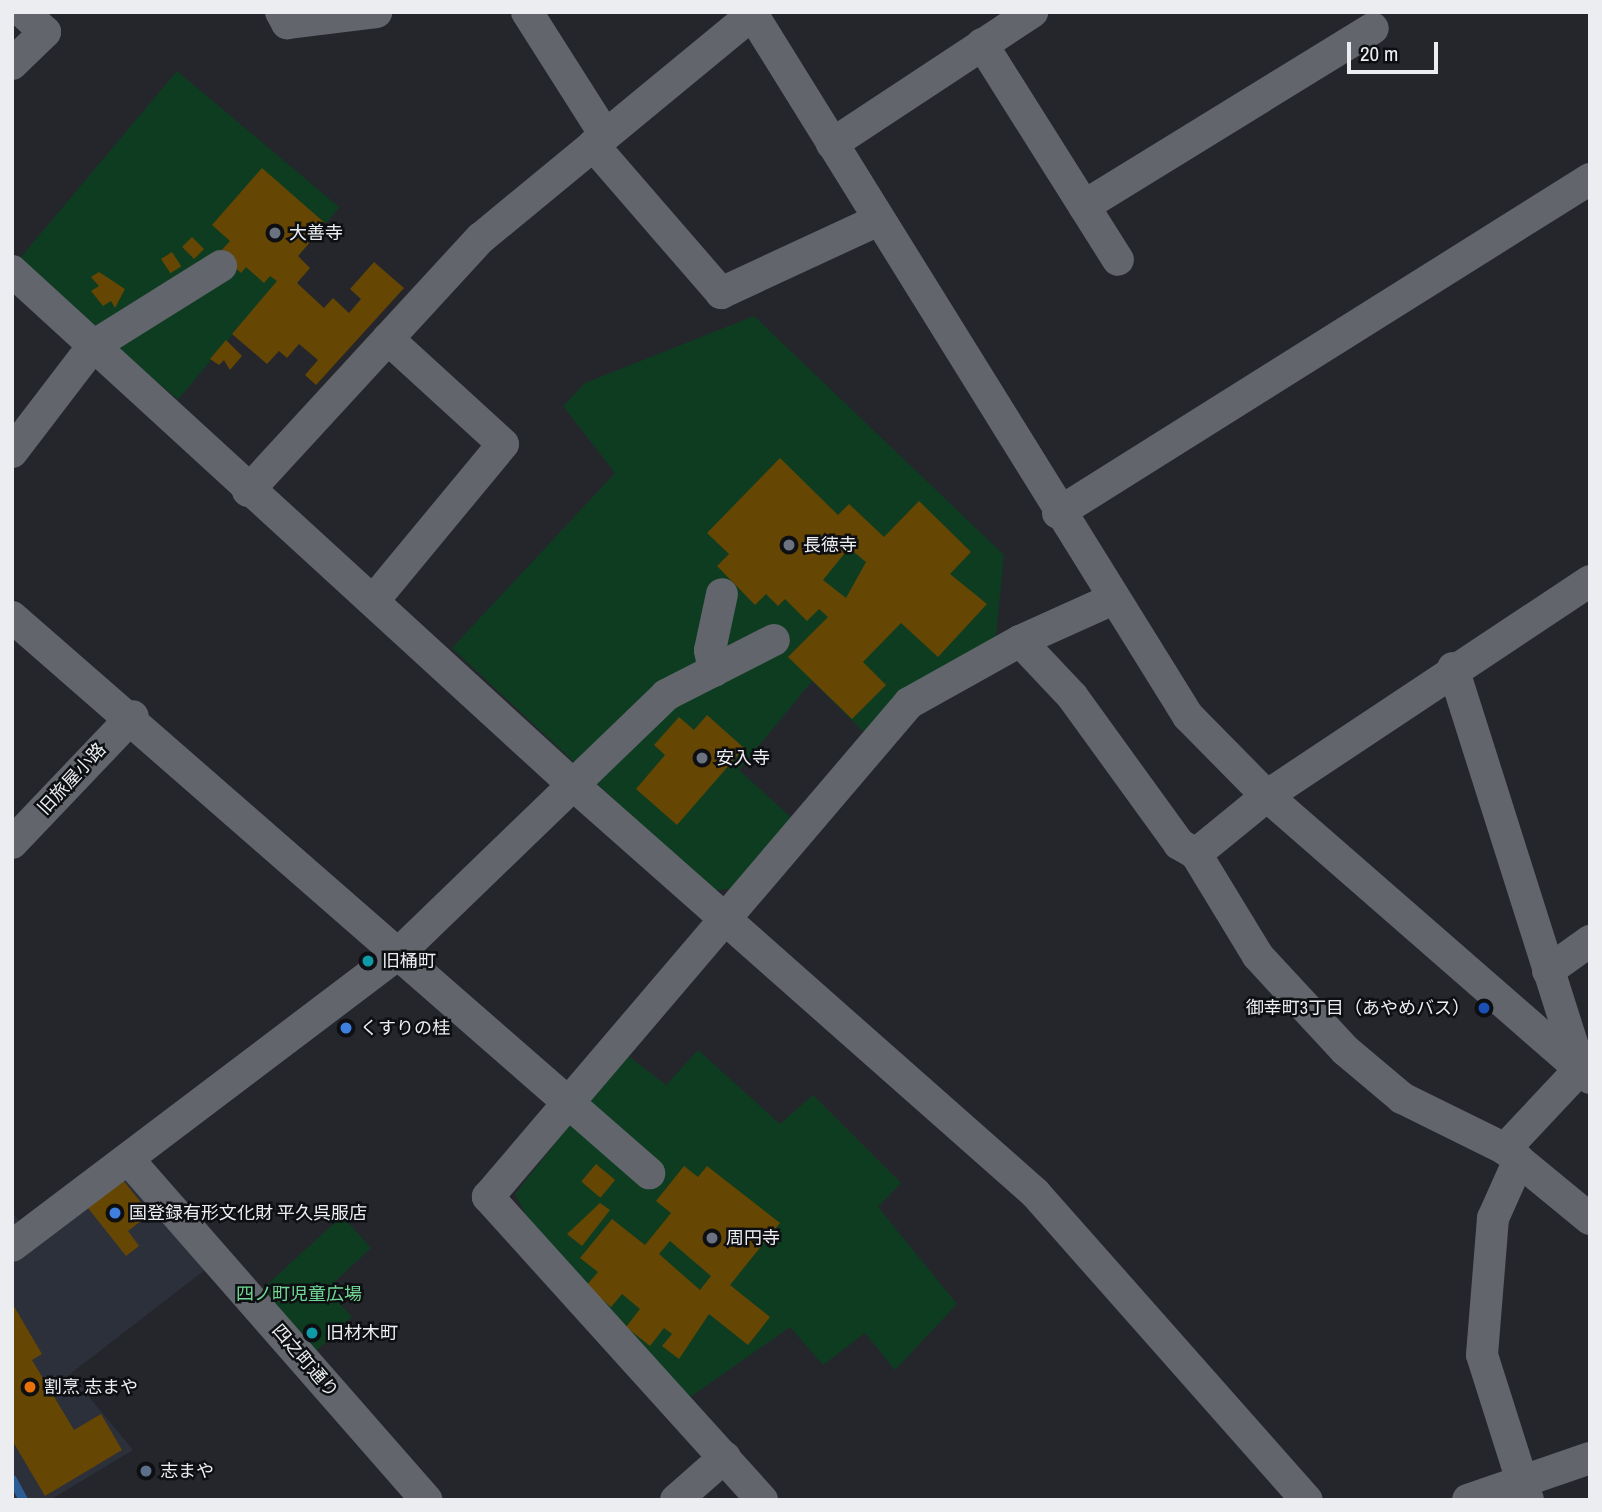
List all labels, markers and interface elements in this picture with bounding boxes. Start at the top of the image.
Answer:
scale bar [1350,28,1441,72]
text: 20 m [1360,39,1398,68]
place label: 大善寺 [289,222,343,244]
marker: 大善寺 [267,225,283,241]
place label: 長徳寺 [803,534,857,556]
marker: 長徳寺 [781,537,797,553]
street label: 旧旅屋小路 [33,739,111,819]
place label: 安入寺 [716,747,770,769]
marker: 安入寺 [694,750,710,766]
place label: 旧桶町 [382,950,436,972]
marker: 旧桶町 [360,953,376,969]
place label: 御幸町3丁目（あやめバス） [1246,997,1470,1019]
marker: 御幸町3丁目（あやめバス） [1476,1000,1492,1016]
place label: くすりの桂 [360,1017,450,1039]
marker: くすりの桂 [338,1020,354,1036]
place label: 国登録有形文化財 平久呉服店 [129,1202,367,1224]
marker: 国登録有形文化財 平久呉服店 [107,1205,123,1221]
place label: 周円寺 [726,1227,780,1249]
marker: 周円寺 [704,1230,720,1246]
park label: 四ノ町児童広場 [236,1283,362,1305]
street label: 四之町通り [267,1320,343,1402]
place label: 旧材木町 [326,1322,398,1344]
marker: 旧材木町 [304,1325,320,1341]
place label: 割烹 志まや [44,1376,138,1398]
marker: 割烹 志まや [22,1379,38,1395]
place label: 志まや [160,1460,214,1482]
marker: 志まや [138,1463,154,1479]

